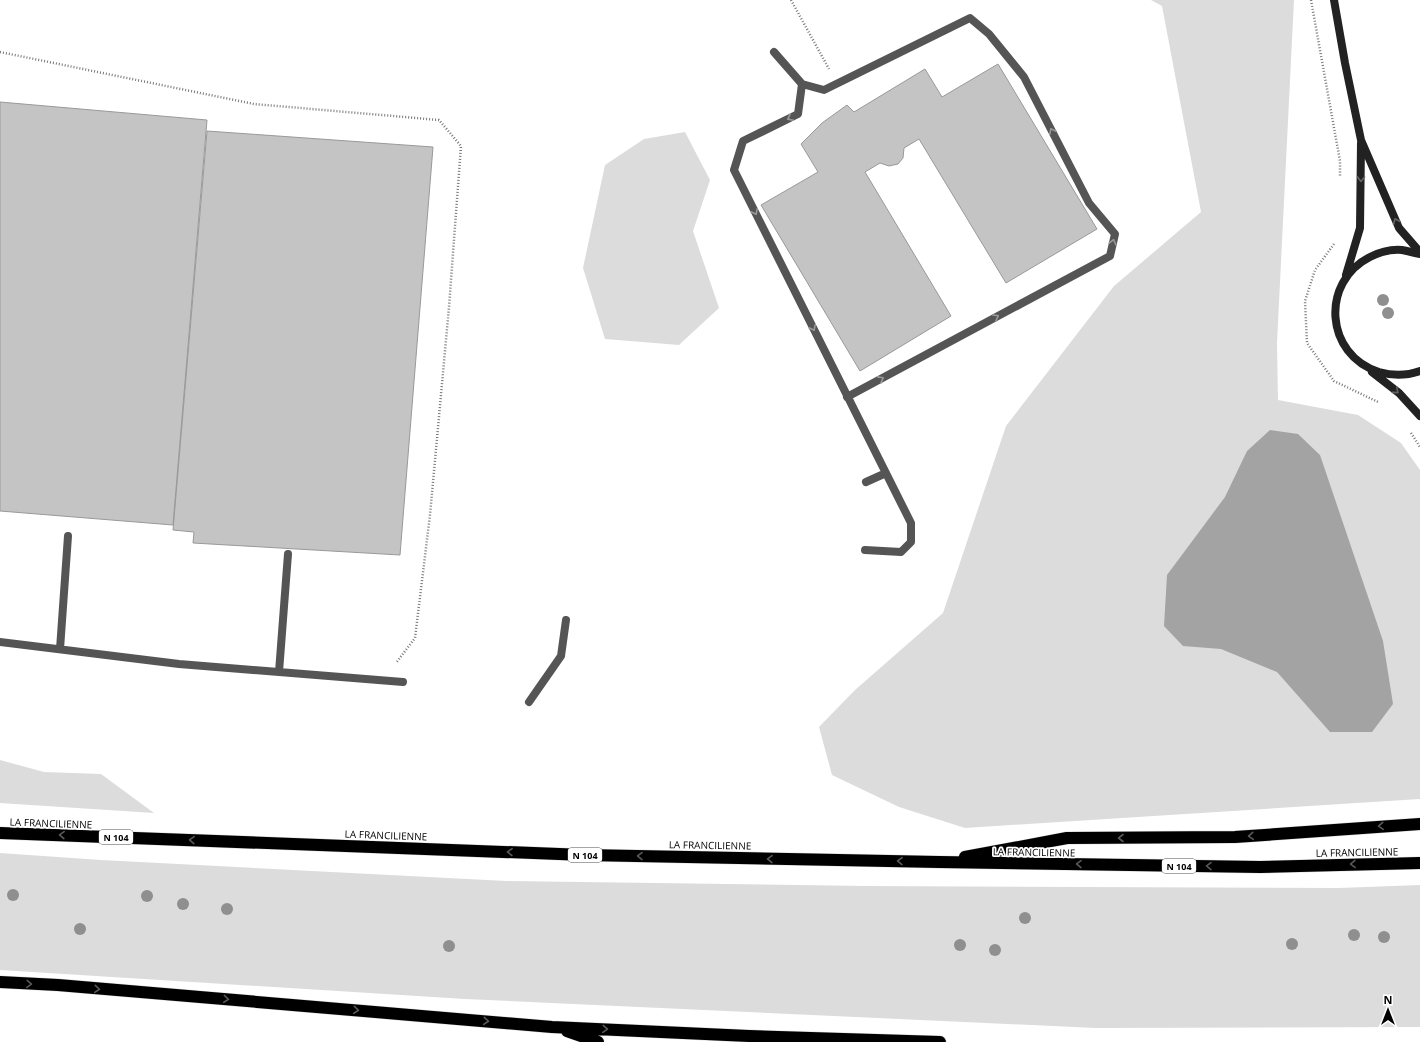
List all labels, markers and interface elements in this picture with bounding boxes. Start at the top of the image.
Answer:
one-way arrow [787,113,794,121]
one-way arrow [1049,128,1057,135]
one-way arrow [1356,176,1365,182]
one-way arrow [750,208,758,215]
one-way arrow [1393,218,1401,225]
one-way arrow [1109,239,1117,245]
one-way arrow [992,315,999,322]
one-way arrow [808,324,816,332]
one-way arrow [877,376,884,384]
one-way arrow [1391,386,1399,393]
street label: LA FRANCILIENNE [9,815,93,831]
one-way arrow [1378,822,1384,831]
street label: LA FRANCILIENNE [344,827,428,843]
road number: N 104 [99,830,133,844]
one-way arrow [59,831,65,839]
one-way arrow [1248,831,1254,840]
one-way arrow [1118,834,1124,842]
one-way arrow [189,836,195,844]
street label: LA FRANCILIENNE [669,837,751,853]
street label: LA FRANCILIENNE [993,844,1075,860]
street label: LA FRANCILIENNE [1316,844,1398,860]
one-way arrow [507,848,513,856]
road number: N 104 [568,848,602,862]
one-way arrow [637,852,643,860]
one-way arrow [767,855,773,863]
one-way arrow [897,857,903,866]
road number: N 104 [1162,859,1196,873]
one-way arrow [1076,860,1082,868]
one-way arrow [1350,860,1356,869]
one-way arrow [1206,862,1212,870]
one-way arrow [26,979,32,988]
one-way arrow [94,984,100,993]
north arrow [1368,990,1408,1030]
text: N [1384,992,1392,1007]
one-way arrow [223,995,229,1004]
one-way arrow [353,1006,359,1015]
one-way arrow [482,1016,489,1025]
one-way arrow [602,1025,608,1033]

